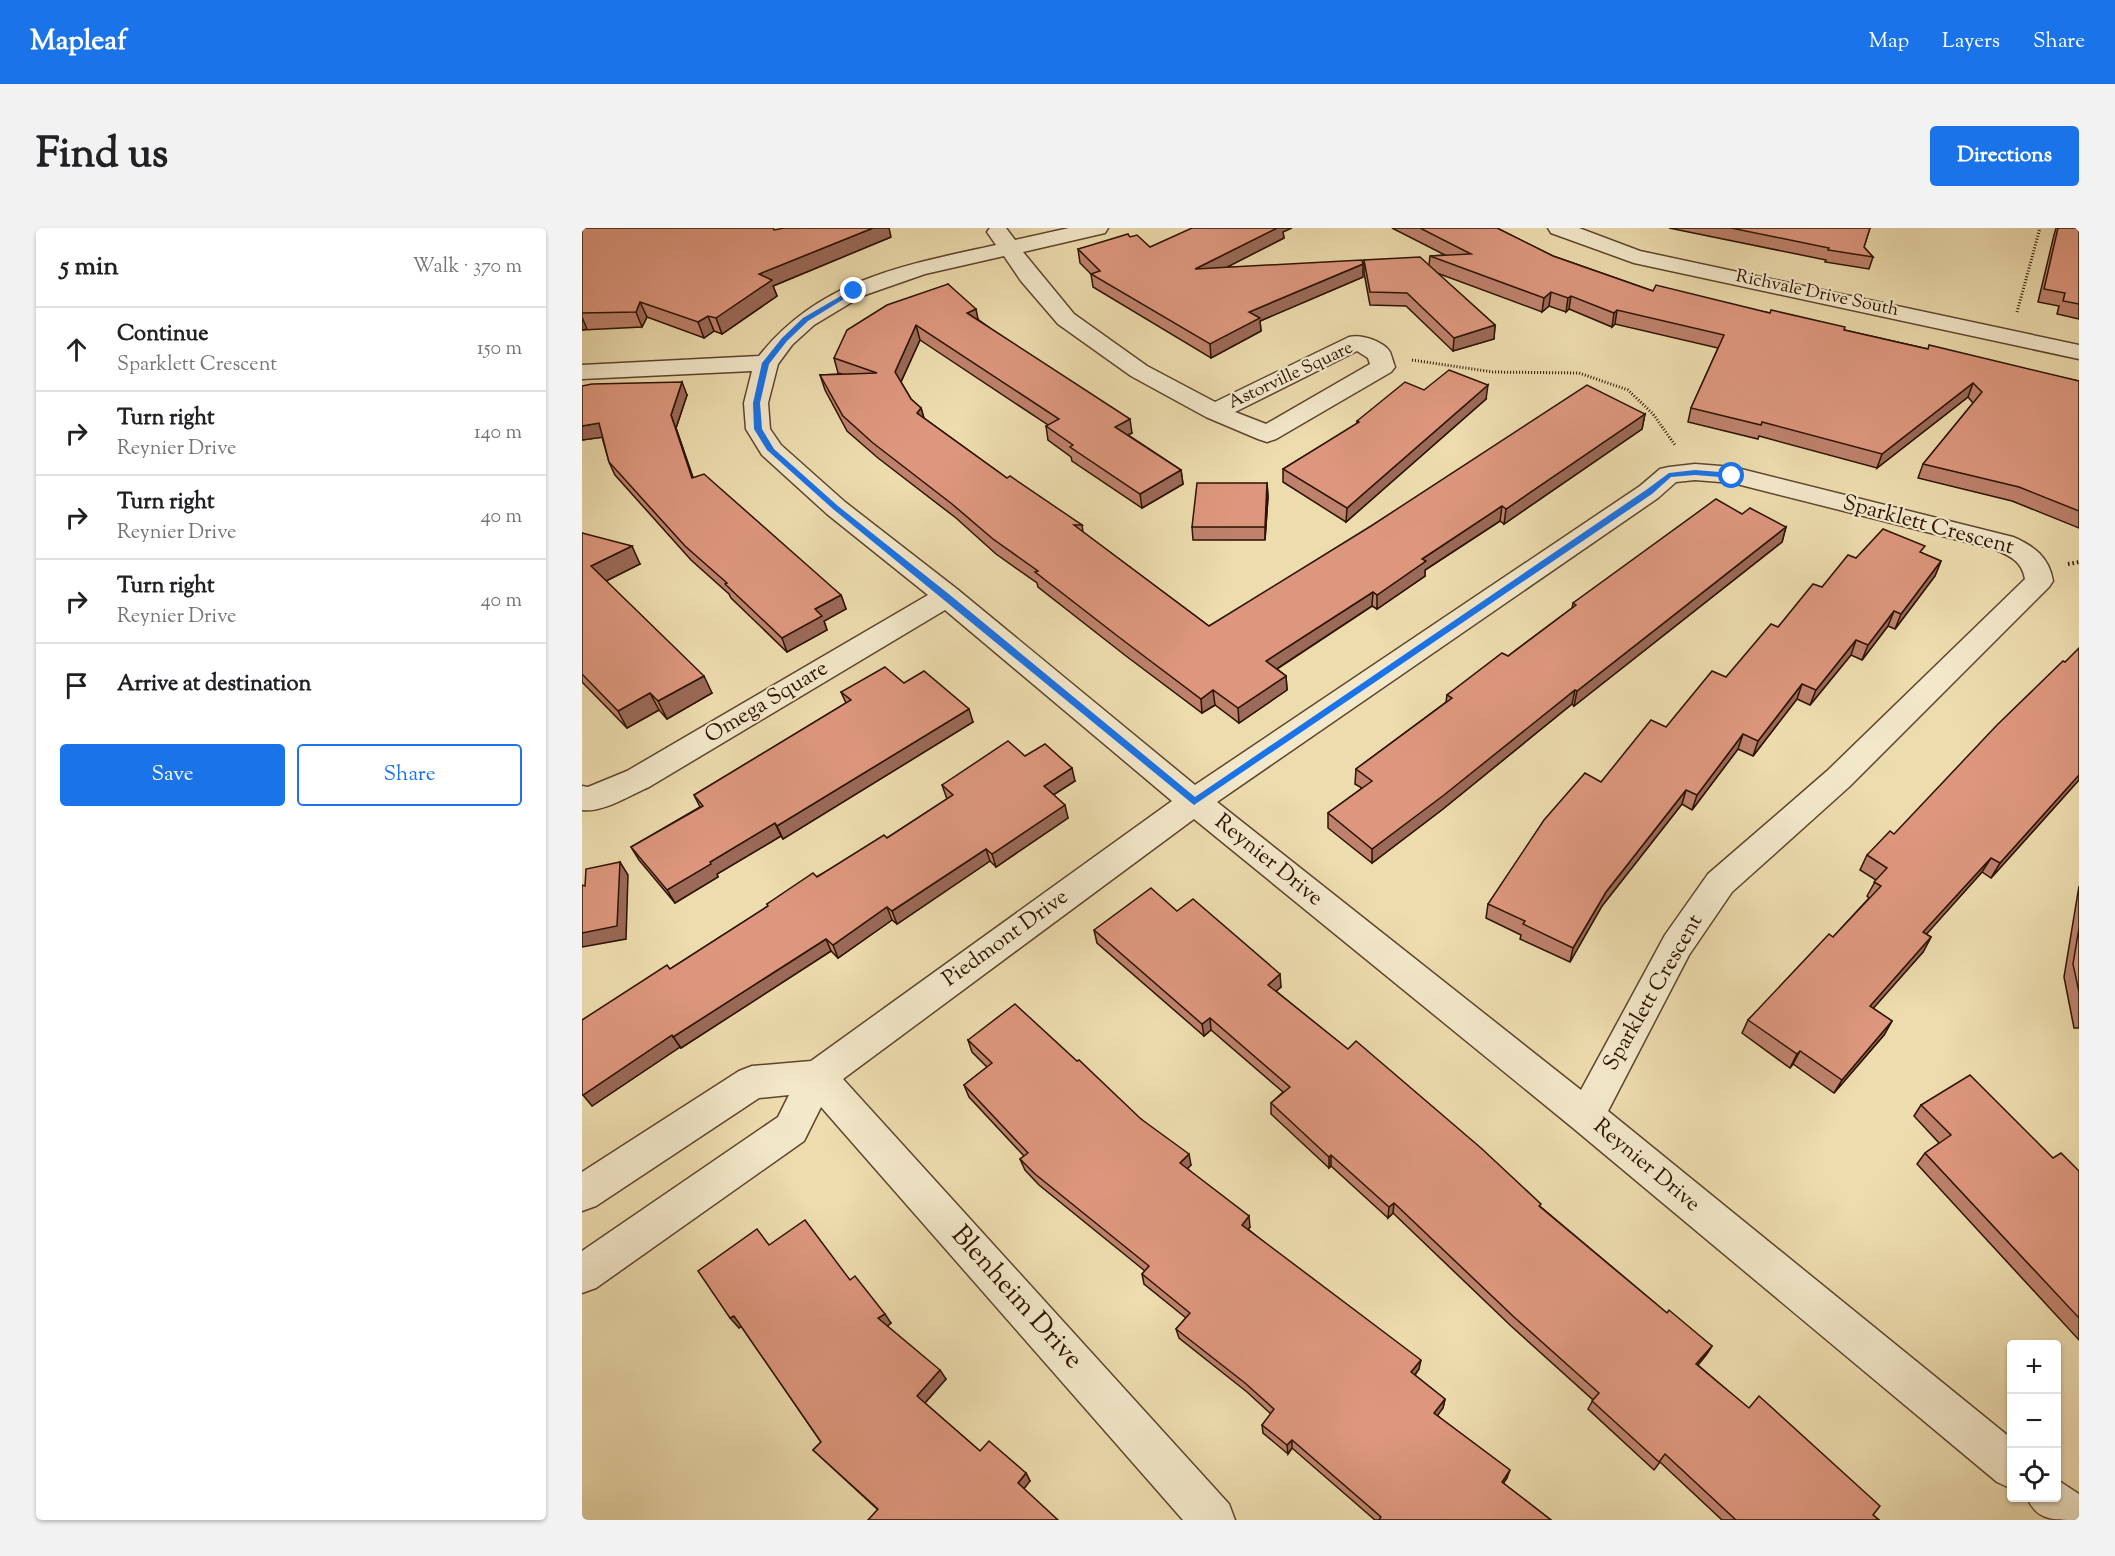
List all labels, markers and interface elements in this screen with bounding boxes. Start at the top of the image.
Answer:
text: Mapleaf [30,22,127,62]
text: Map [1869,27,1909,57]
text: Layers [1942,27,2000,57]
text: Share [2033,27,2085,57]
text: Find us [36,126,168,186]
button: Directions [1930,126,2079,186]
text: 5 min [60,249,119,286]
text: Walk · 370 m [412,253,522,282]
street label: Richvale Drive South [1733,264,1901,324]
route end [840,277,866,303]
text: Continue [117,319,208,351]
icon: ahead [60,333,93,366]
text: 150 m [477,335,522,364]
street label: Astorville Square [1224,336,1358,416]
text: Sparklett Crescent [117,351,277,380]
text: Turn right [117,403,214,435]
icon: right [60,417,93,450]
text: 140 m [474,419,522,448]
text: Reynier Drive [117,435,236,464]
route start [1718,462,1744,488]
text: Turn right [117,487,214,519]
street label: Sparklett Crescent [1839,488,2018,564]
icon: right [60,501,93,534]
text: 40 m [481,503,522,532]
text: Reynier Drive [117,519,236,548]
text: Turn right [117,571,214,603]
icon: right [60,585,93,618]
text: 40 m [481,587,522,616]
text: Reynier Drive [117,603,236,632]
street label: Omega Square [699,654,835,752]
icon: arrive [60,669,93,702]
text: Arrive at destination [117,669,312,701]
button: Save [60,744,285,806]
button: Share [297,744,522,806]
street label: Reynier Drive [1207,807,1329,915]
street label: Piedmont Drive [936,882,1076,996]
street label: Sparklett Crescent [1596,908,1712,1077]
street label: Reynier Drive [1585,1112,1707,1220]
street label: Blenheim Drive [941,1217,1091,1379]
map controls [2007,1340,2061,1502]
button: + [2007,1340,2061,1394]
button: − [2007,1394,2061,1448]
button: locate [2007,1448,2061,1502]

